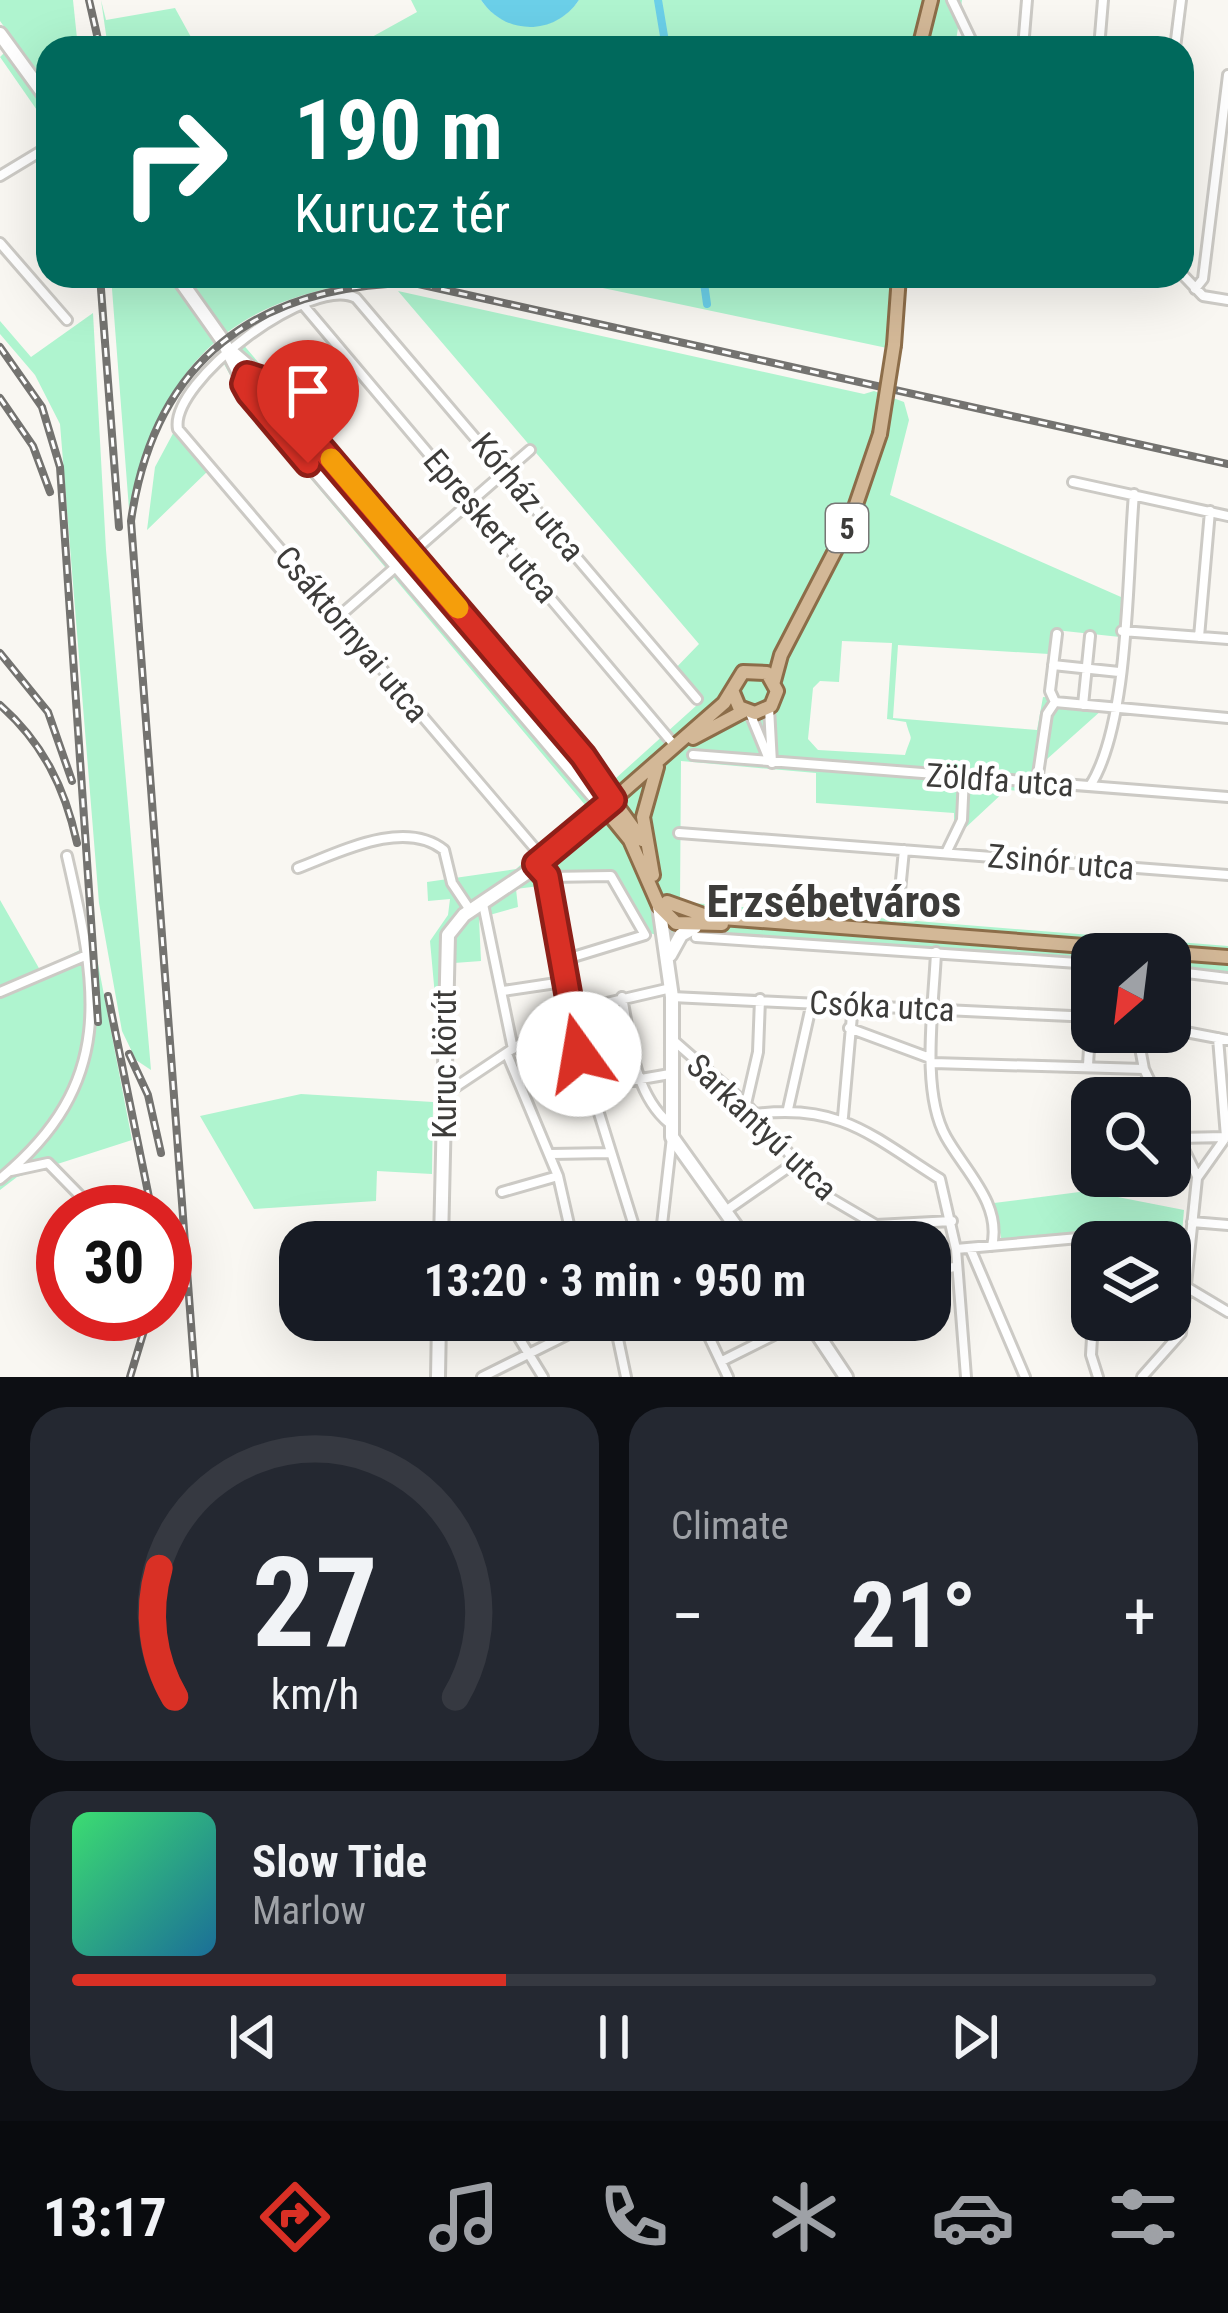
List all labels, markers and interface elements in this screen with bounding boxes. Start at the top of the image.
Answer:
text: 190 m [294,81,503,180]
icon: right [96,84,252,240]
text: Kurucz tér [294,182,510,245]
pin [257,340,359,463]
icon: arrive [275,358,341,424]
street label: Kórház utca [463,425,593,569]
street label: Epreskert utca [416,441,566,611]
road number: 5 [826,504,868,552]
street label: Csáktornyai utca [267,538,437,730]
street label: Zöldfa utca [925,755,1075,805]
street label: Zsinór utca [986,836,1136,888]
district label: Erzsébetváros [707,875,961,928]
north arrow [1071,933,1191,1053]
map controls [1071,933,1191,1341]
street label: Csóka utca [808,983,956,1029]
street label: Kuruc körút [425,989,464,1139]
position arrow [516,991,642,1117]
street label: Sarkantyú utca [679,1046,845,1208]
button: search [1071,1077,1191,1197]
speed limit sign: 30 [36,1185,192,1341]
button: layers [1071,1221,1191,1341]
text: 13:20 · 3 min · 950 m [424,1254,806,1307]
text: Climate [671,1503,789,1549]
text: 27 [251,1530,378,1676]
text: 21° [851,1564,977,1669]
text: − [671,1578,704,1655]
text: + [1123,1578,1156,1655]
text: km/h [270,1669,359,1719]
text: Slow Tide [252,1835,427,1888]
text: Marlow [252,1888,366,1934]
icon: previous [220,2004,286,2070]
icon: pause [581,2004,647,2070]
icon: next [942,2004,1008,2070]
icon: directions [253,2175,337,2259]
icon: music [422,2175,506,2259]
icon: phone [592,2175,676,2259]
icon: climate [762,2175,846,2259]
icon: car [931,2175,1015,2259]
icon: filters [1101,2175,1185,2259]
text: 13:17 [43,2186,167,2249]

